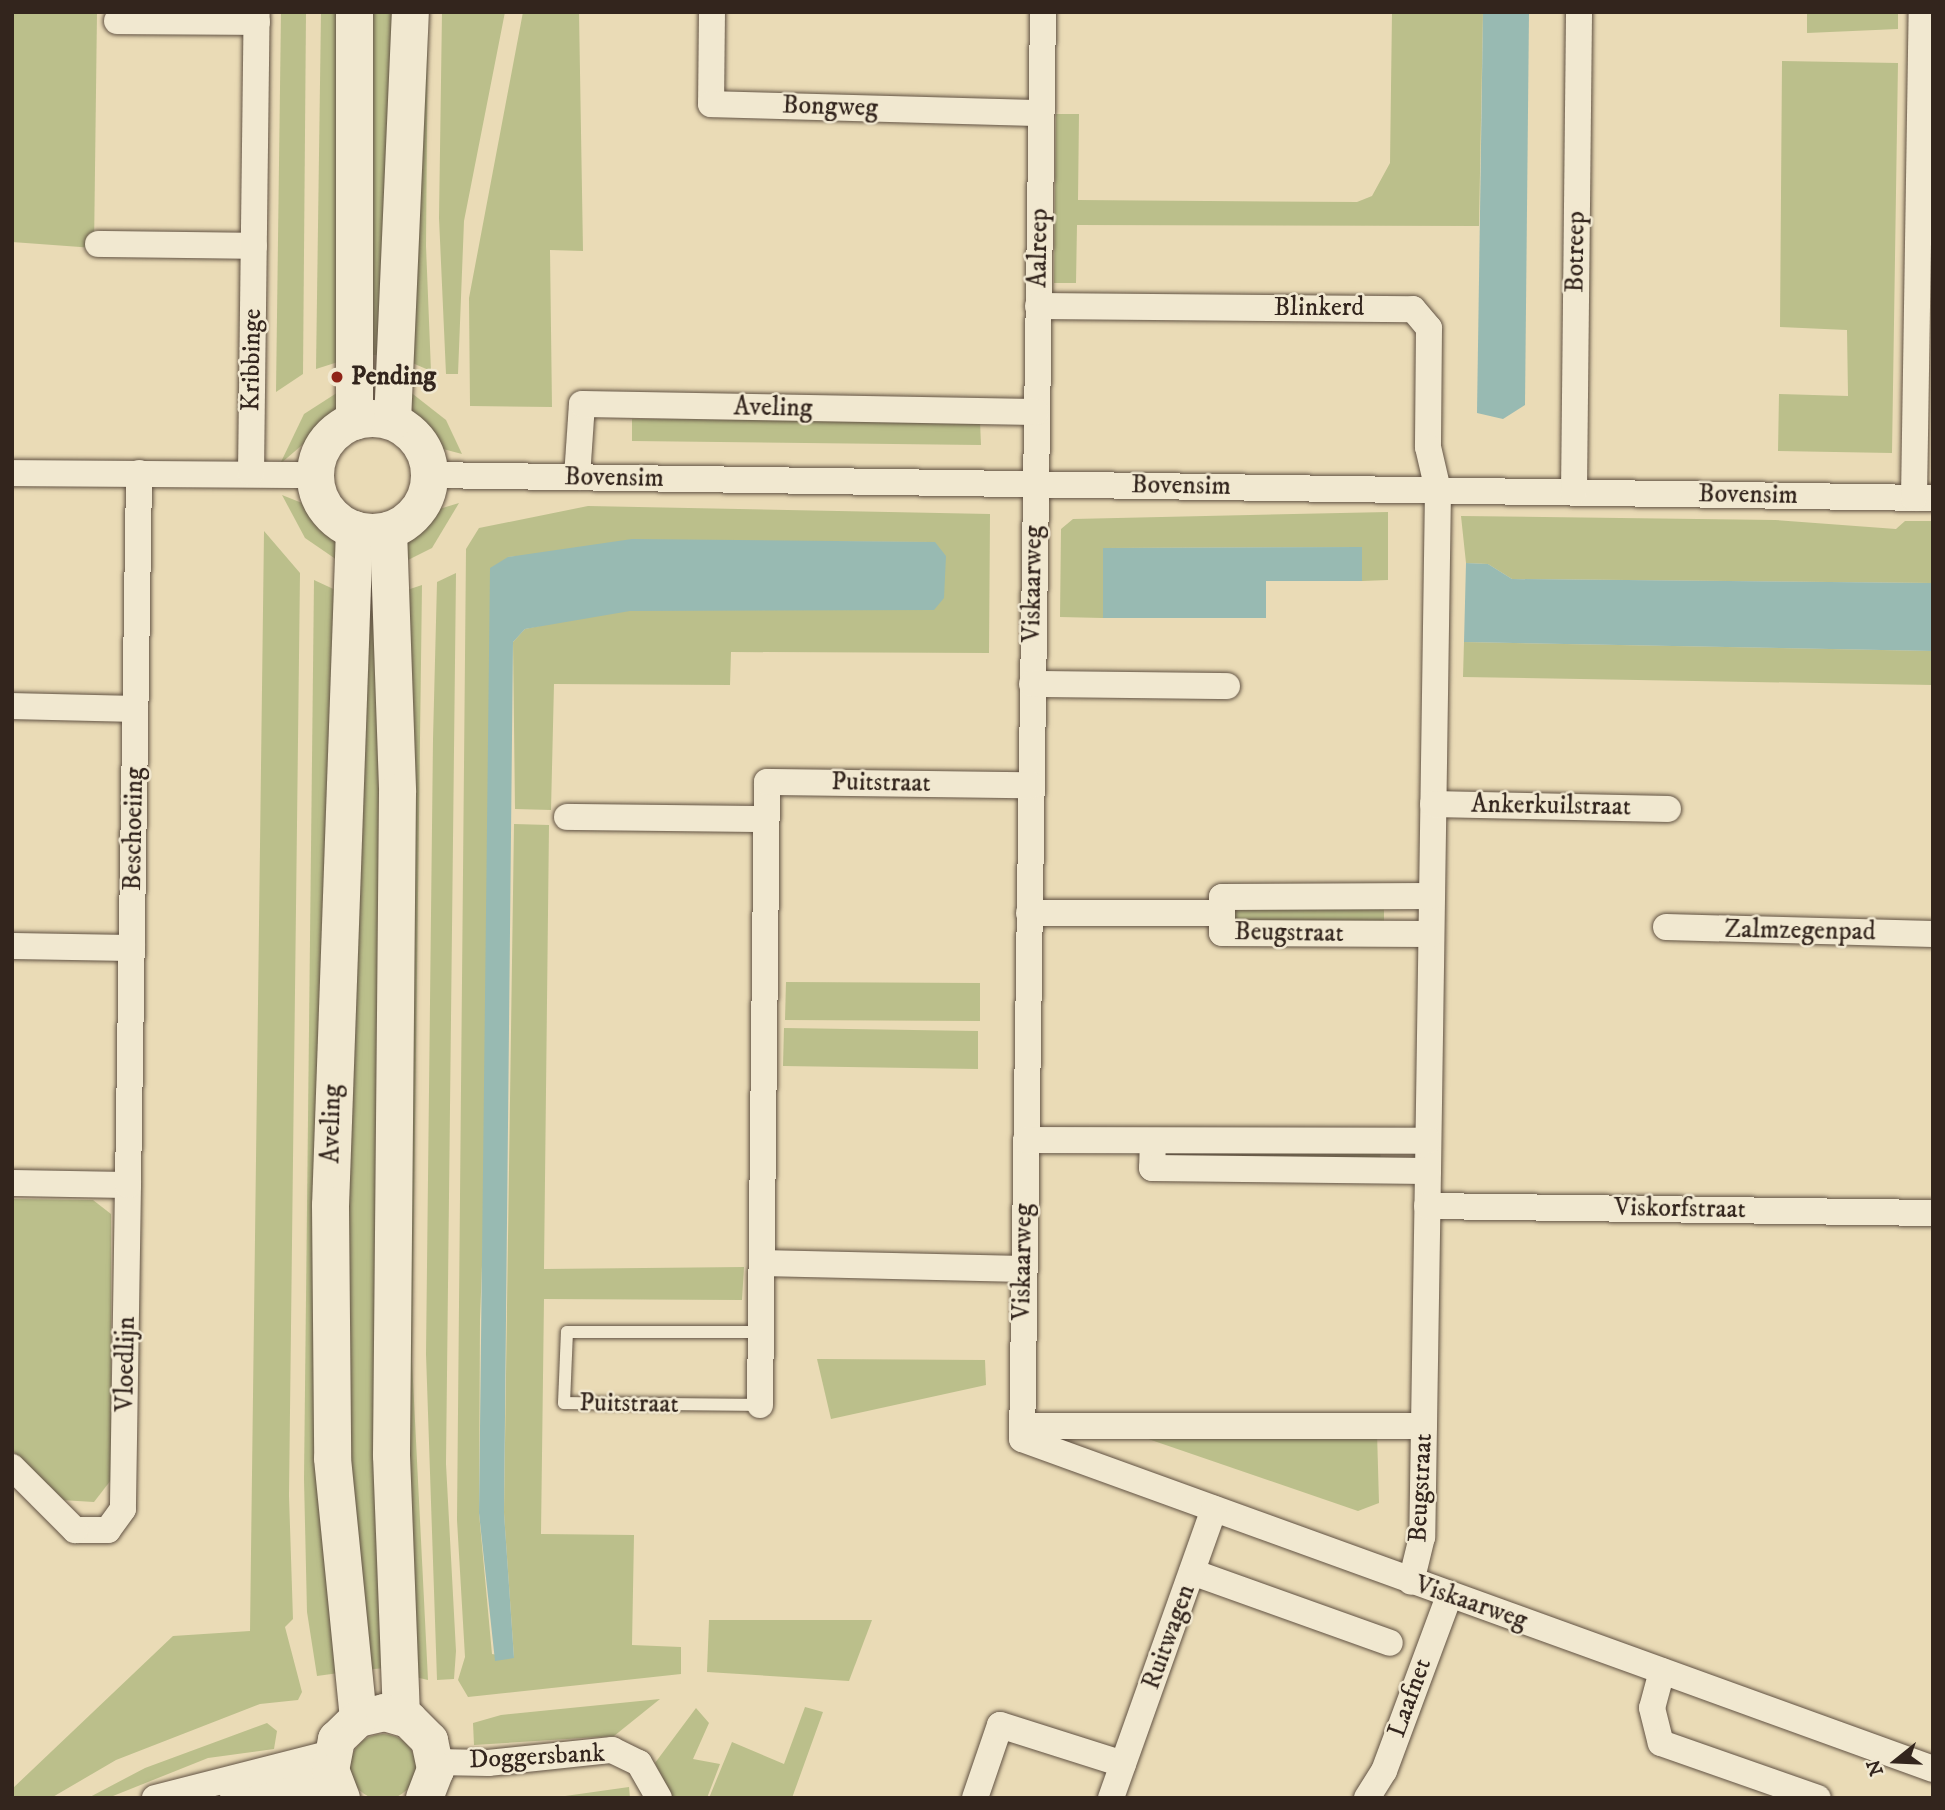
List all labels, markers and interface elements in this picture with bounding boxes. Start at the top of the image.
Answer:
street label: Bongweg [782,90,878,124]
street label: Aalreep [1023,208,1055,288]
street label: Botreep [1560,211,1592,293]
street label: Blinkerd [1274,292,1364,324]
street label: Kribbinge [236,308,268,412]
place label: Pending [351,361,436,393]
marker: Pending [329,369,345,385]
street label: Aveling [733,392,813,424]
street label: Bovensim [564,462,664,494]
street label: Bovensim [1131,470,1231,502]
street label: Bovensim [1698,479,1798,511]
street label: Viskaarweg [1016,525,1050,643]
street label: Beschoeiing [117,767,151,891]
street label: Puitstraat [831,767,931,799]
street label: Ankerkuilstraat [1471,789,1631,823]
street label: Zalmzegenpad [1724,914,1876,948]
street label: Beugstraat [1234,916,1344,950]
street label: Aveling [316,1084,348,1164]
street label: Viskorfstraat [1614,1192,1746,1226]
street label: Viskaarweg [1006,1203,1040,1321]
street label: Vloedlijn [110,1316,142,1412]
street label: Puitstraat [579,1388,679,1420]
street label: Beugstraat [1403,1432,1439,1544]
street label: Viskaarweg [1411,1569,1531,1637]
street label: Ruitwagen [1136,1580,1202,1694]
street label: Laafnet [1381,1654,1439,1742]
north arrow [1861,1726,1931,1796]
street label: Doggersbank [468,1738,606,1776]
text: N [1862,1757,1889,1779]

